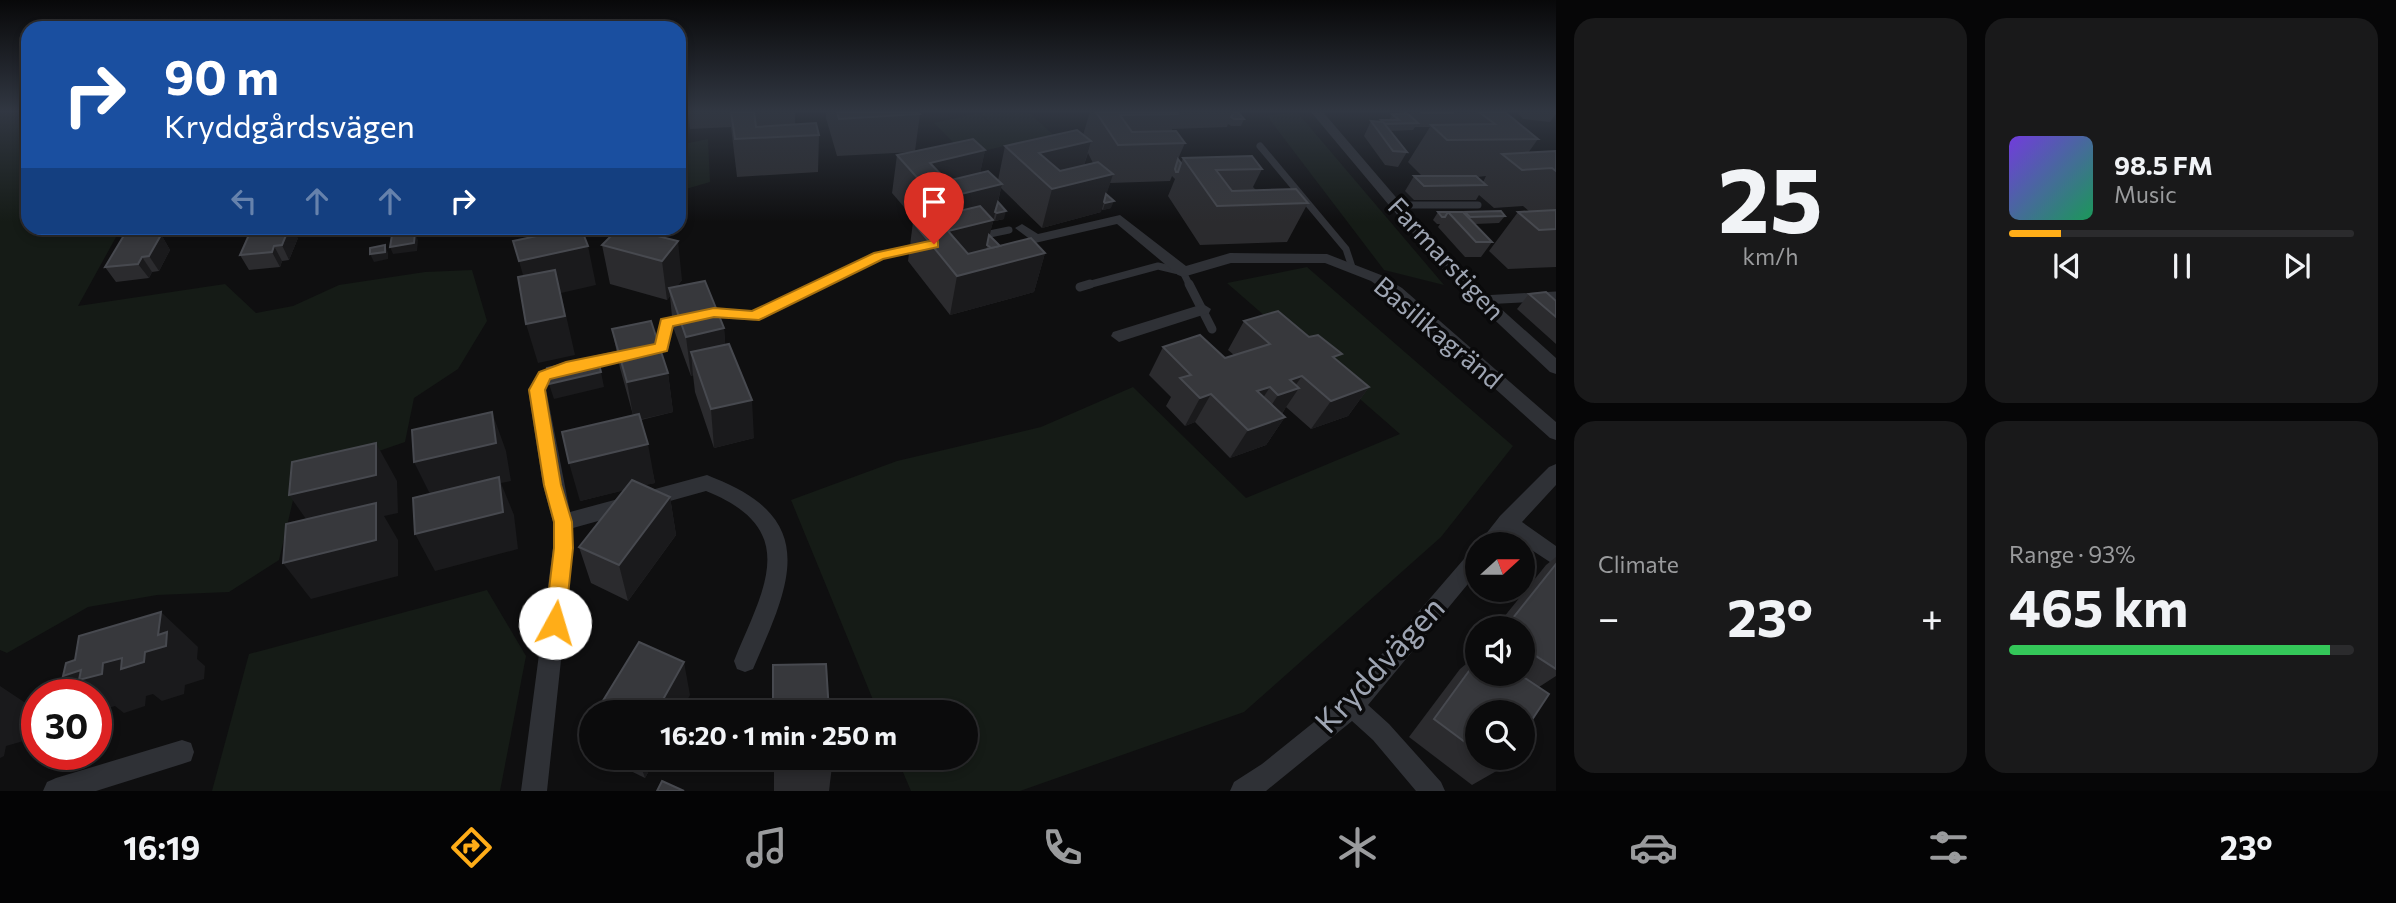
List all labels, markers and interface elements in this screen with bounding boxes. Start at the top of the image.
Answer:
text: 90 m [164,45,279,105]
icon: right [49,49,140,140]
text: Kryddgårdsvägen [164,105,415,145]
text: 25 [1718,140,1823,252]
text: 98.5 FM [2114,149,2213,180]
pin [904,172,964,244]
text: Music [2114,180,2177,208]
icon: left [225,182,263,220]
icon: ahead [298,182,336,220]
icon: ahead [371,182,409,220]
icon: right [444,182,482,220]
icon: arrive [915,183,953,221]
street label: Farmarstigen [1383,190,1512,326]
text: km/h [1743,242,1798,270]
icon: previous [2048,247,2086,285]
icon: pause [2163,247,2201,285]
icon: next [2278,247,2316,285]
street label: Basilikagränd [1369,269,1509,394]
north arrow [1465,532,1535,602]
map controls [1465,532,1535,770]
text: Range · 93% [2009,540,2135,568]
text: Climate [1598,550,1679,578]
text: 465 km [2009,574,2188,638]
text: 23° [1727,584,1813,648]
position arrow [518,586,592,660]
street label: Kryddvägen [1305,587,1452,740]
text: − [1598,593,1620,640]
text: + [1921,593,1943,640]
button: sound [1465,616,1535,686]
speed limit sign: 30 [21,679,112,770]
button: search [1465,700,1535,770]
text: 16:20 · 1 min · 250 m [660,719,897,750]
icon: directions [447,823,496,872]
icon: music [742,823,791,872]
icon: phone [1038,823,1087,872]
icon: climate [1333,823,1382,872]
icon: car [1629,823,1678,872]
icon: filters [1924,823,1973,872]
text: 16:19 [123,827,200,867]
text: 23° [2220,827,2273,867]

